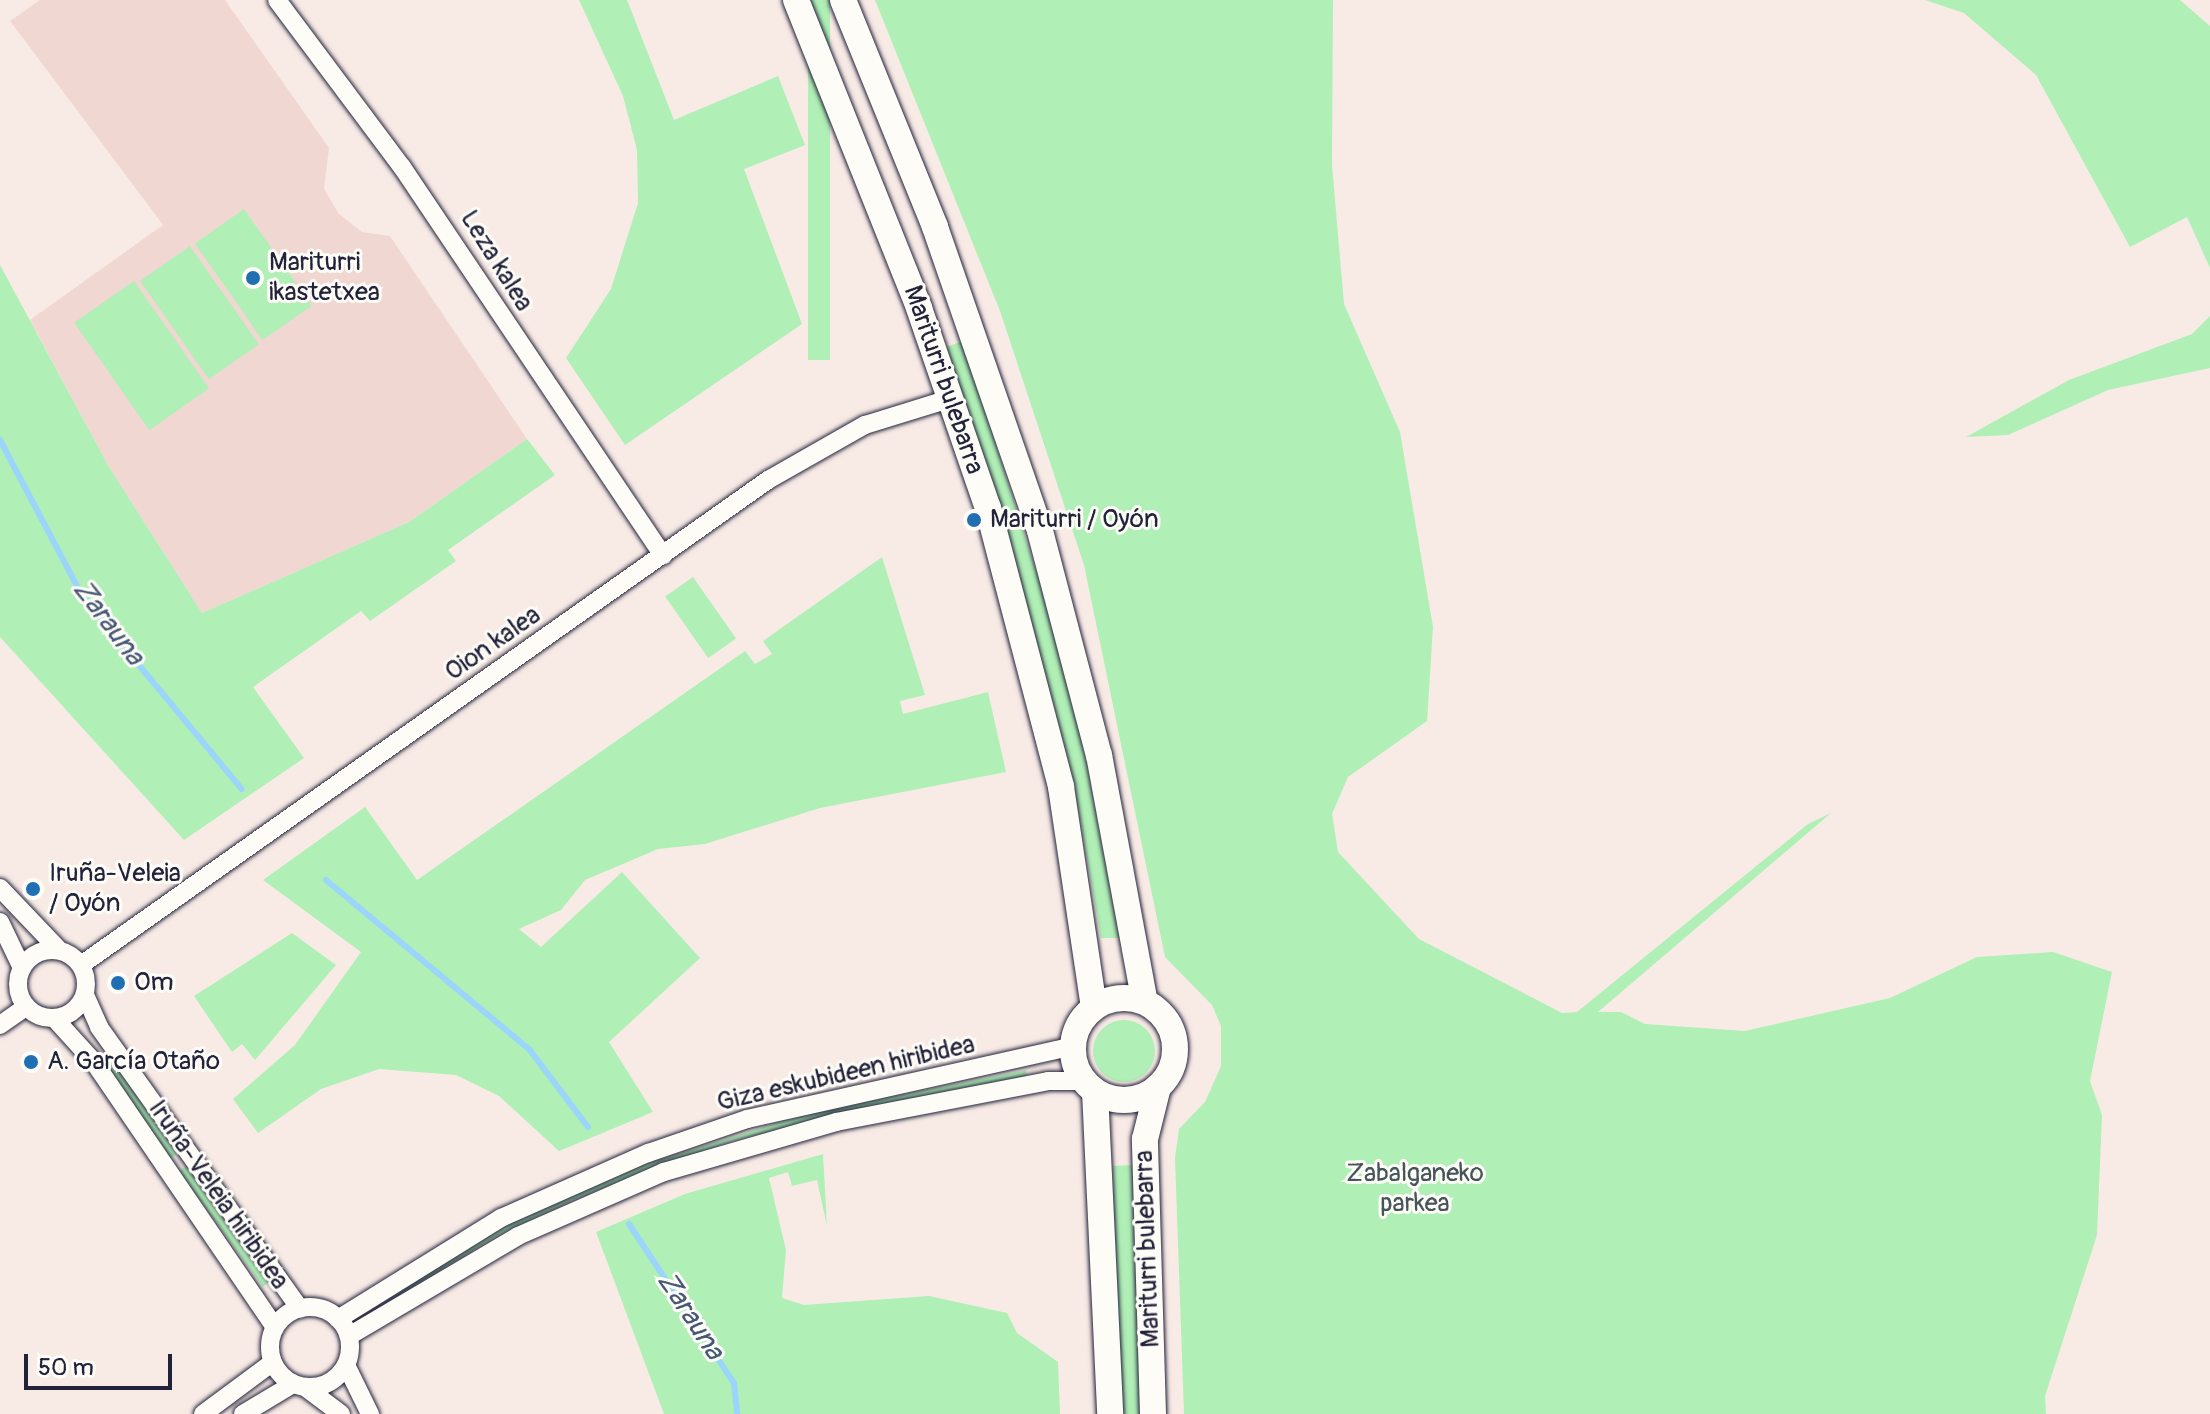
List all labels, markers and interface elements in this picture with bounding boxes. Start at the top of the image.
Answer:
street label: Leza kalea [453,205,539,317]
place label: Mariturri ikastetxea [269,247,380,308]
marker: Mariturri ikastetxea [244,269,262,287]
street label: Mariturri bulebarra [896,282,990,478]
place label: Mariturri / Oyón [990,504,1159,536]
marker: Mariturri / Oyón [965,511,983,529]
water label: Zarauna [65,574,151,672]
street label: Oion kalea [439,600,547,688]
place label: Iruña-Veleia / Oyón [49,858,181,920]
marker: Iruña-Veleia / Oyón [24,880,42,898]
place label: Om [134,967,174,999]
marker: Om [109,974,127,992]
street label: Giza eskubideen hiribidea [714,1029,978,1119]
place label: A. García Otaño [47,1046,220,1078]
marker: A. García Otaño [22,1053,40,1071]
street label: Iruña-Veleia hiribidea [141,1094,295,1296]
street label: Mariturri bulebarra [1129,1150,1167,1348]
park label: Zabalganeko parkea [1346,1158,1484,1220]
water label: Zarauna [649,1266,731,1366]
scale bar [28,1338,176,1388]
text: 50 m [38,1353,94,1382]

